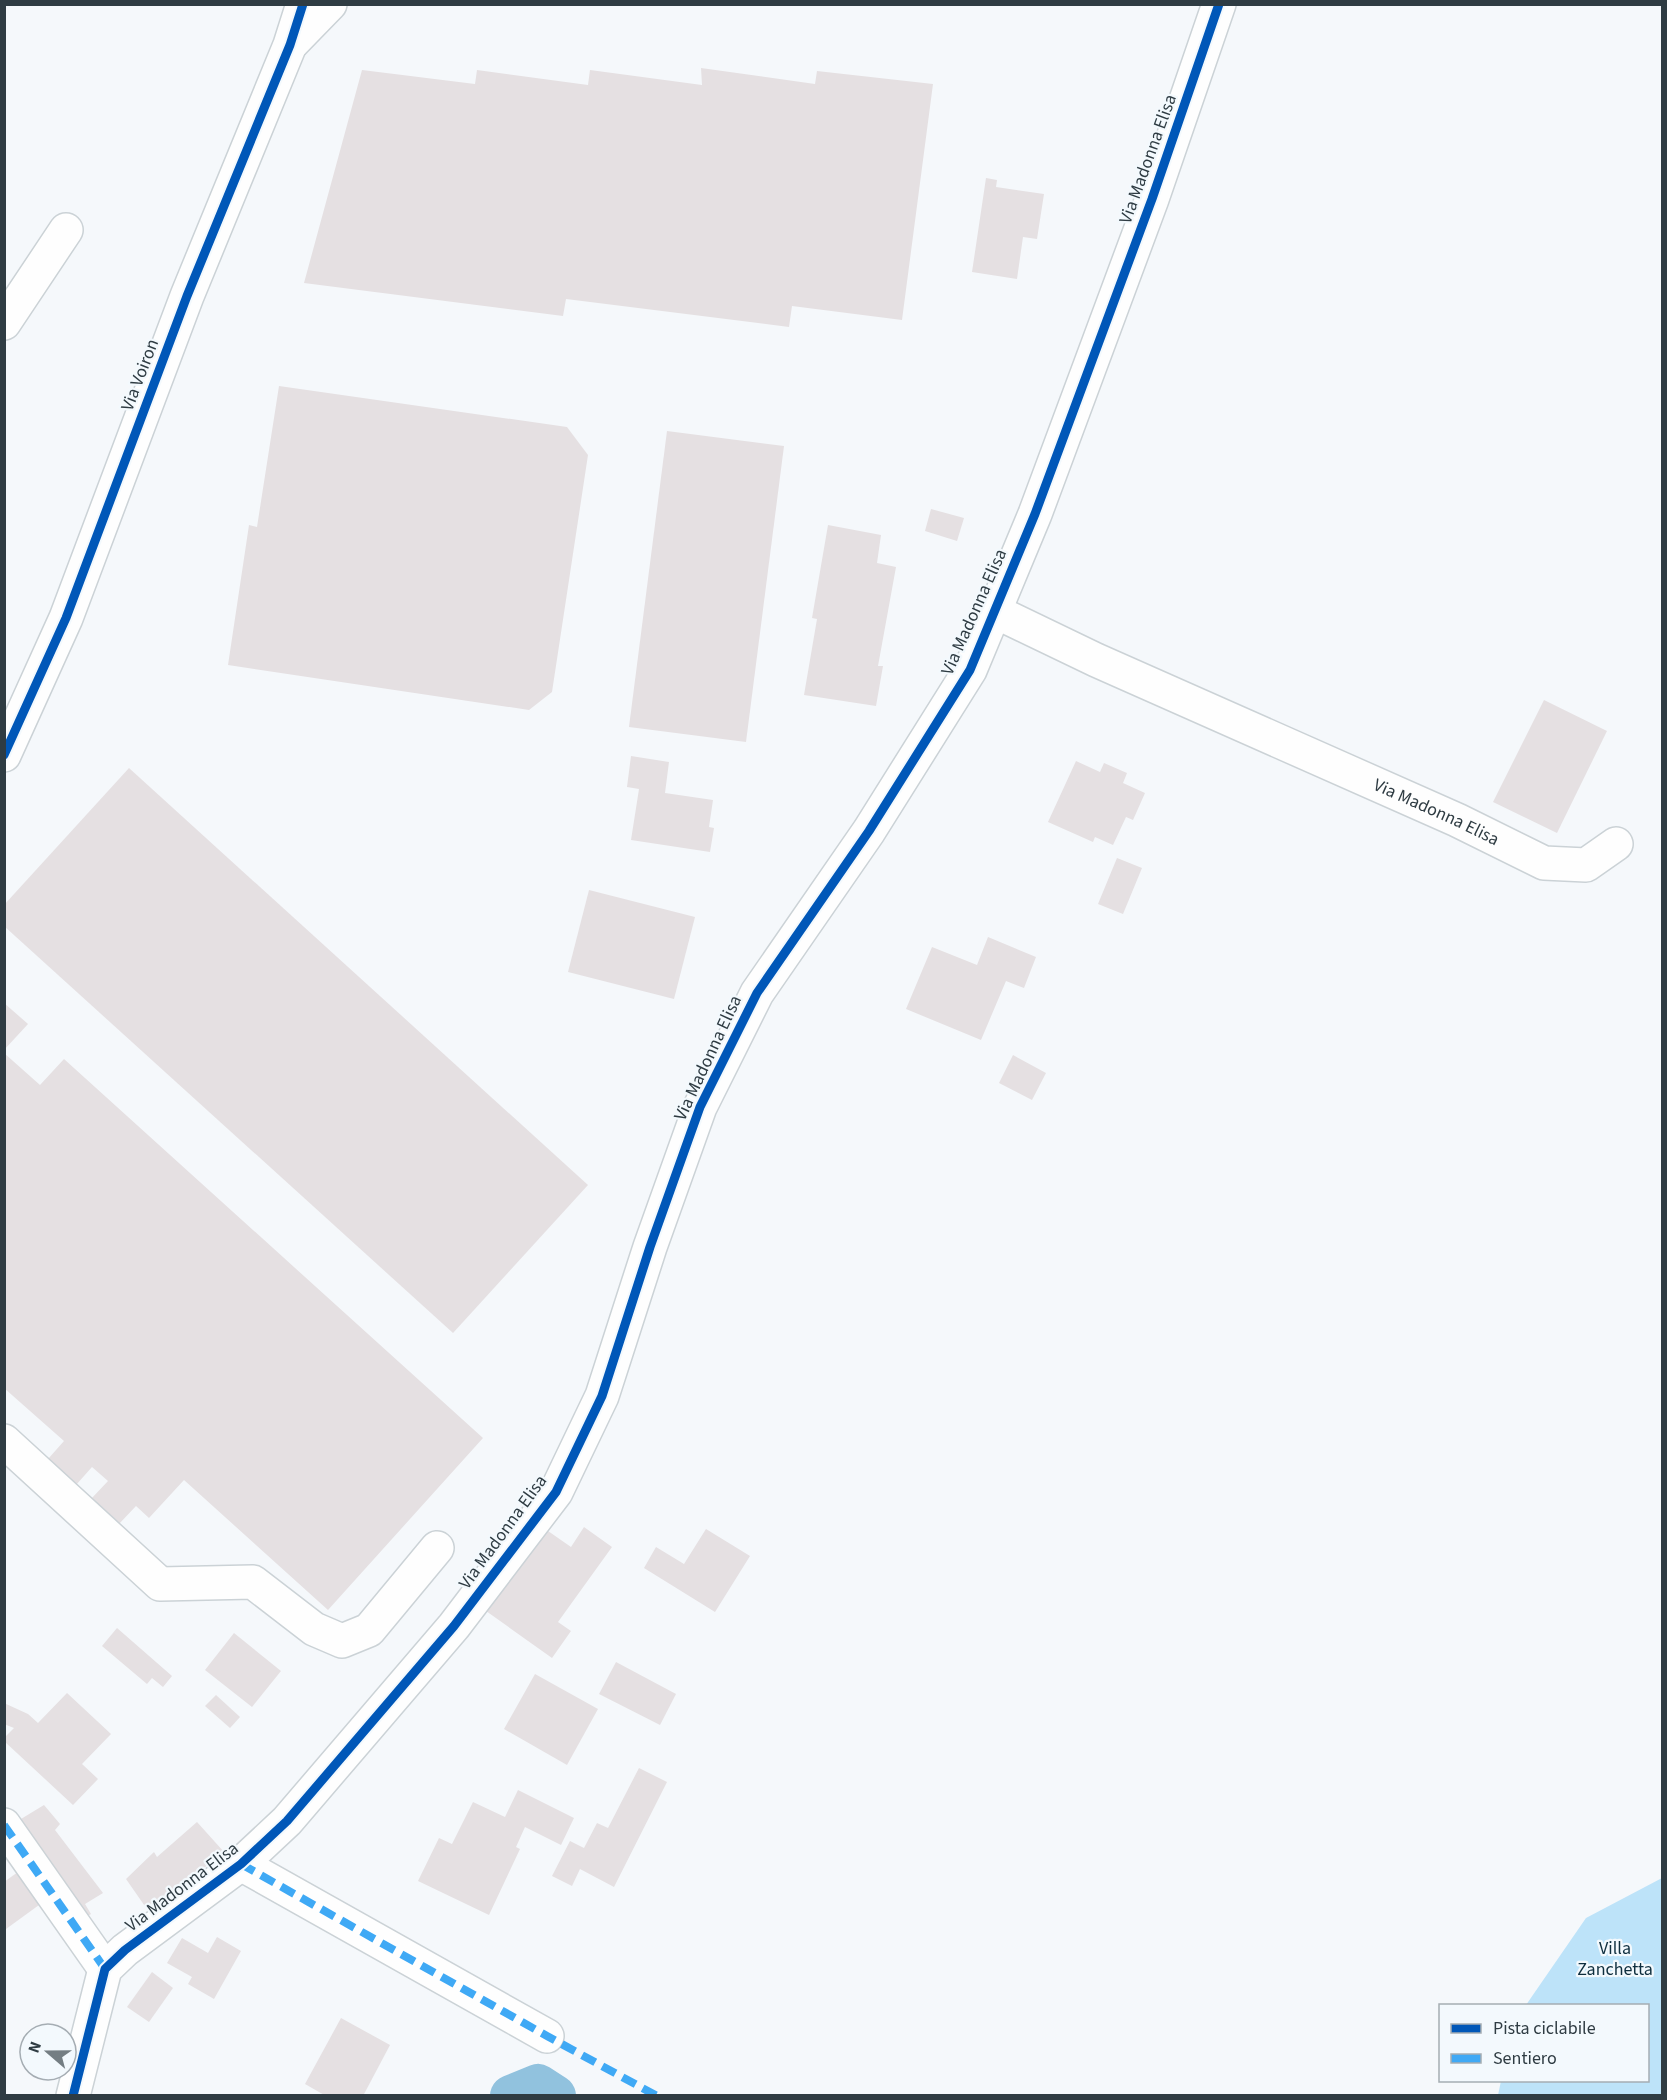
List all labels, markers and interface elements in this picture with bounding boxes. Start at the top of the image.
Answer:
street label: Via Madonna Elisa [1113,91,1183,227]
street label: Via Voiron [115,335,165,415]
street label: Via Madonna Elisa [935,545,1013,679]
street label: Via Madonna Elisa [1370,772,1504,852]
street label: Via Madonna Elisa [668,991,748,1125]
street label: Via Madonna Elisa [453,1470,553,1594]
street label: Via Madonna Elisa [120,1836,244,1938]
park label: Villa Zanchetta [1577,1936,1653,1982]
legend [1439,2004,1649,2082]
text: Pista ciclabile [1493,2016,1596,2041]
north arrow [18,2022,78,2082]
text: N [23,2038,47,2056]
text: Sentiero [1493,2046,1557,2071]

